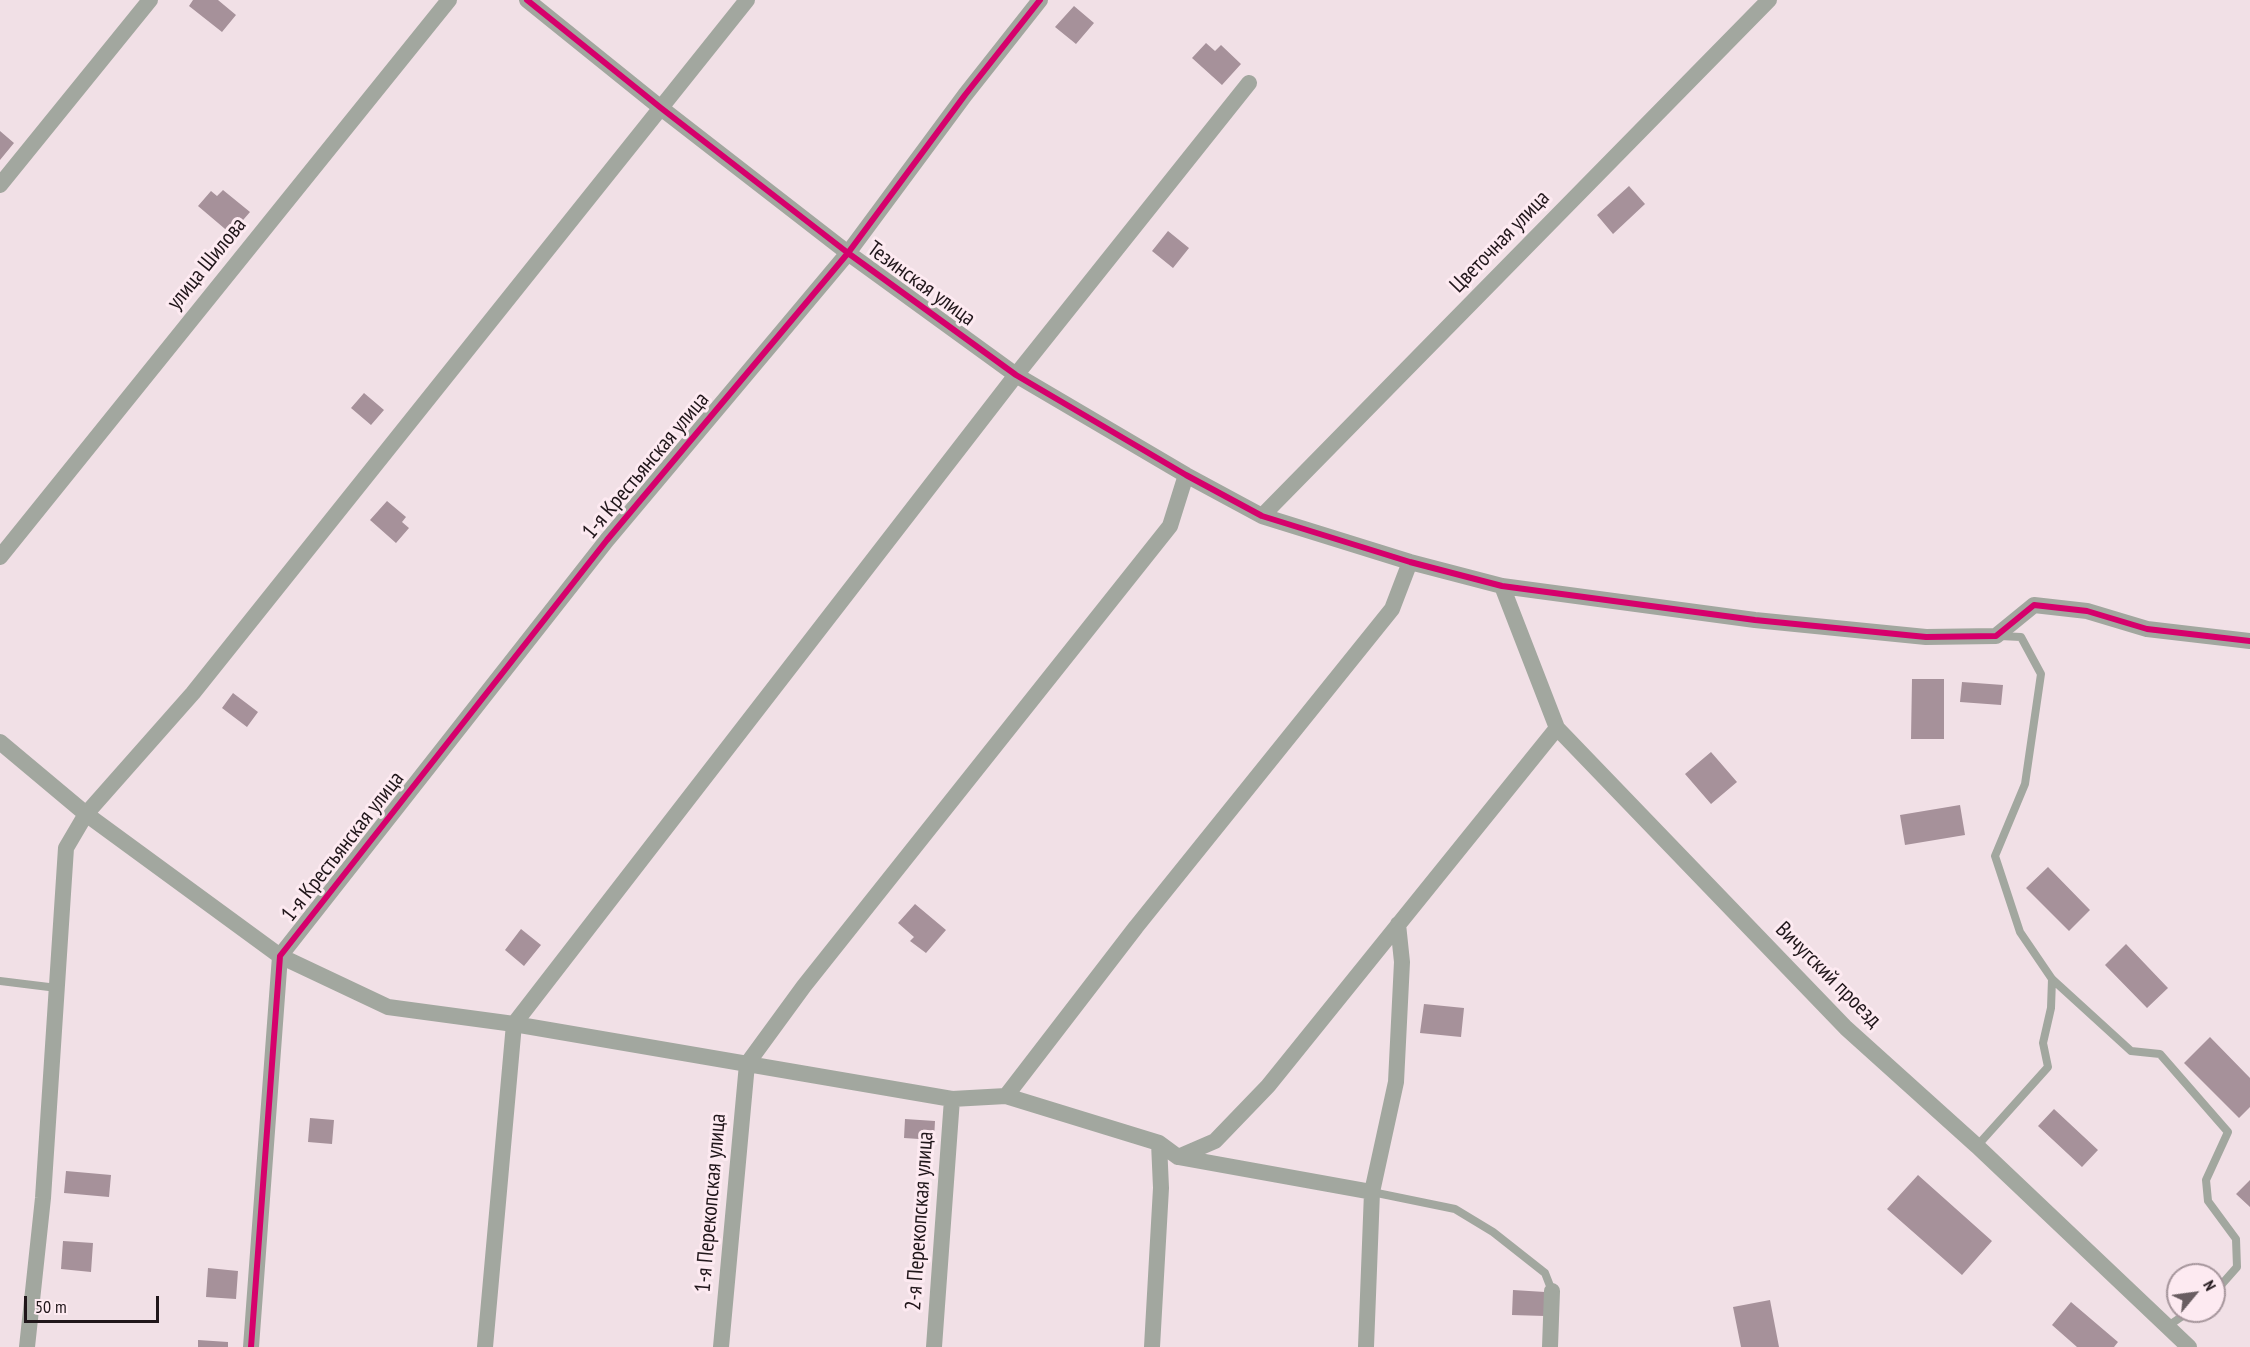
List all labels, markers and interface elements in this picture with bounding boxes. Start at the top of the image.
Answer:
street label: Цветочная улица [1445,185,1555,299]
street label: улица Шилова [162,213,252,315]
street label: Тезинская улица [862,236,980,332]
street label: 1-я Крестьянская улица [577,387,715,545]
street label: 1-я Крестьянская улица [276,767,410,927]
street label: Вичугский проезд [1770,917,1886,1033]
street label: 1-я Перекопская улица [690,1112,732,1294]
street label: 2-я Перекопская улица [901,1131,939,1311]
north arrow [2166,1263,2226,1323]
text: N [2199,1277,2221,1294]
scale bar [27,1284,162,1322]
text: 50 m [35,1295,67,1318]

